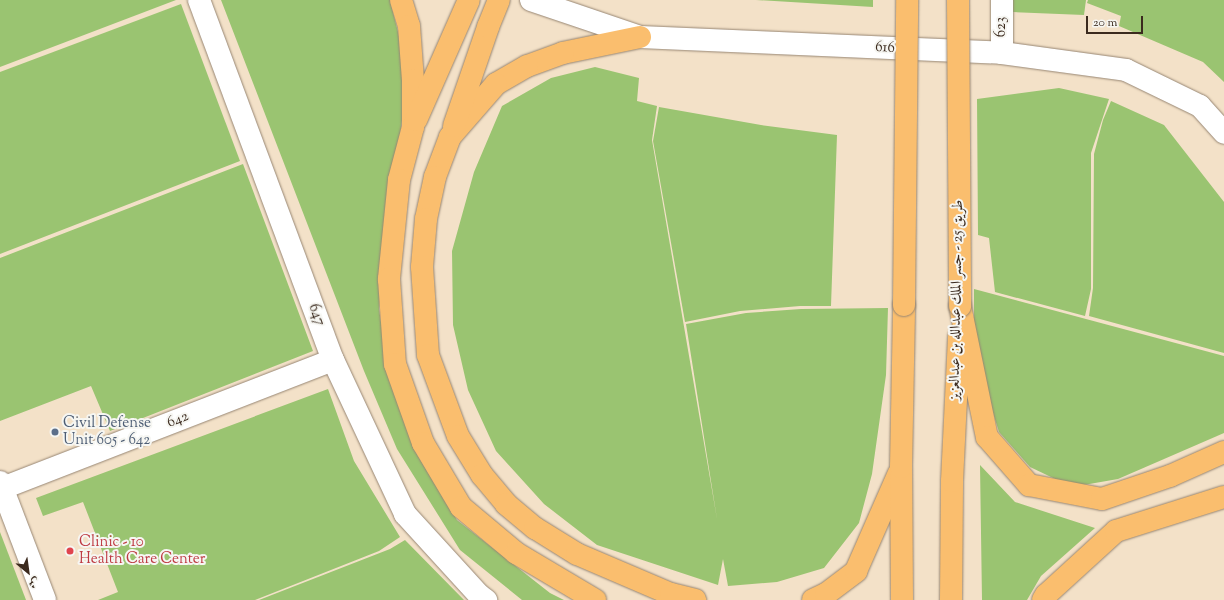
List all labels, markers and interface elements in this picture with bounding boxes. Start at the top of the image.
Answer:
scale bar [1088,8,1145,34]
text: 20 m [1093,14,1117,32]
street label: 623 [993,17,1011,37]
street label: 616 [875,38,895,58]
street label: طريق 25 - جسر الملك عبدالله بن عبدالعزيز [946,199,968,401]
street label: 647 [304,301,328,329]
street label: 642 [165,408,191,432]
place label: Civil Defense Unit 605 - 642 [63,414,151,449]
marker: Civil Defense Unit 605 - 642 [50,427,60,437]
place label: Clinic - 10 Health Care Center [79,533,205,568]
marker: Clinic - 10 Health Care Center [64,545,76,557]
north arrow [8,552,48,592]
text: ش [25,573,42,592]

